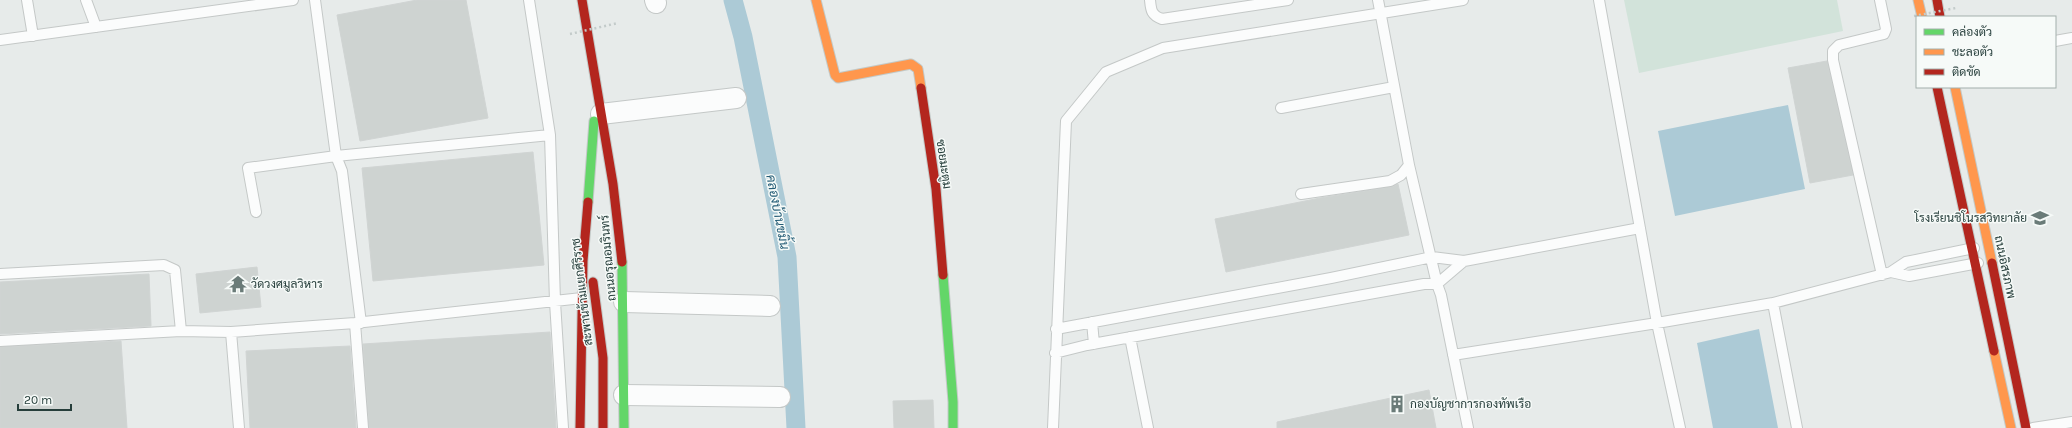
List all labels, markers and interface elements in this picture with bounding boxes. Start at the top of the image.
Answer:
legend [1916,16,2056,88]
text: คล่องตัว [1952,25,1992,39]
text: ชะลอตัว [1952,45,1993,59]
text: ติดขัด [1952,65,1981,79]
street label: ซอยมะตูม [933,138,954,190]
water label: คลองบ้านขมิ้น [763,172,798,251]
school or university icon: โรงเรียนชิโนรสวิทยาลัย [2030,208,2050,228]
place label: โรงเรียนชิโนรสวิทยาลัย [1913,210,2027,225]
street label: ถนนอรุณอมรินทร์ [596,214,621,302]
street label: ถนนอิสรภาพ [1992,234,2018,300]
street label: สะพานข้ามแยกศิริราช [568,237,596,347]
temple icon: วัดวงศมูลวิหาร [228,274,248,294]
place label: วัดวงศมูลวิหาร [251,277,323,292]
scale bar [18,386,71,412]
text: 20 m [24,393,52,407]
building icon: กองบัญชาการกองทัพเรือ [1387,394,1407,414]
place label: กองบัญชาการกองทัพเรือ [1410,397,1531,411]

